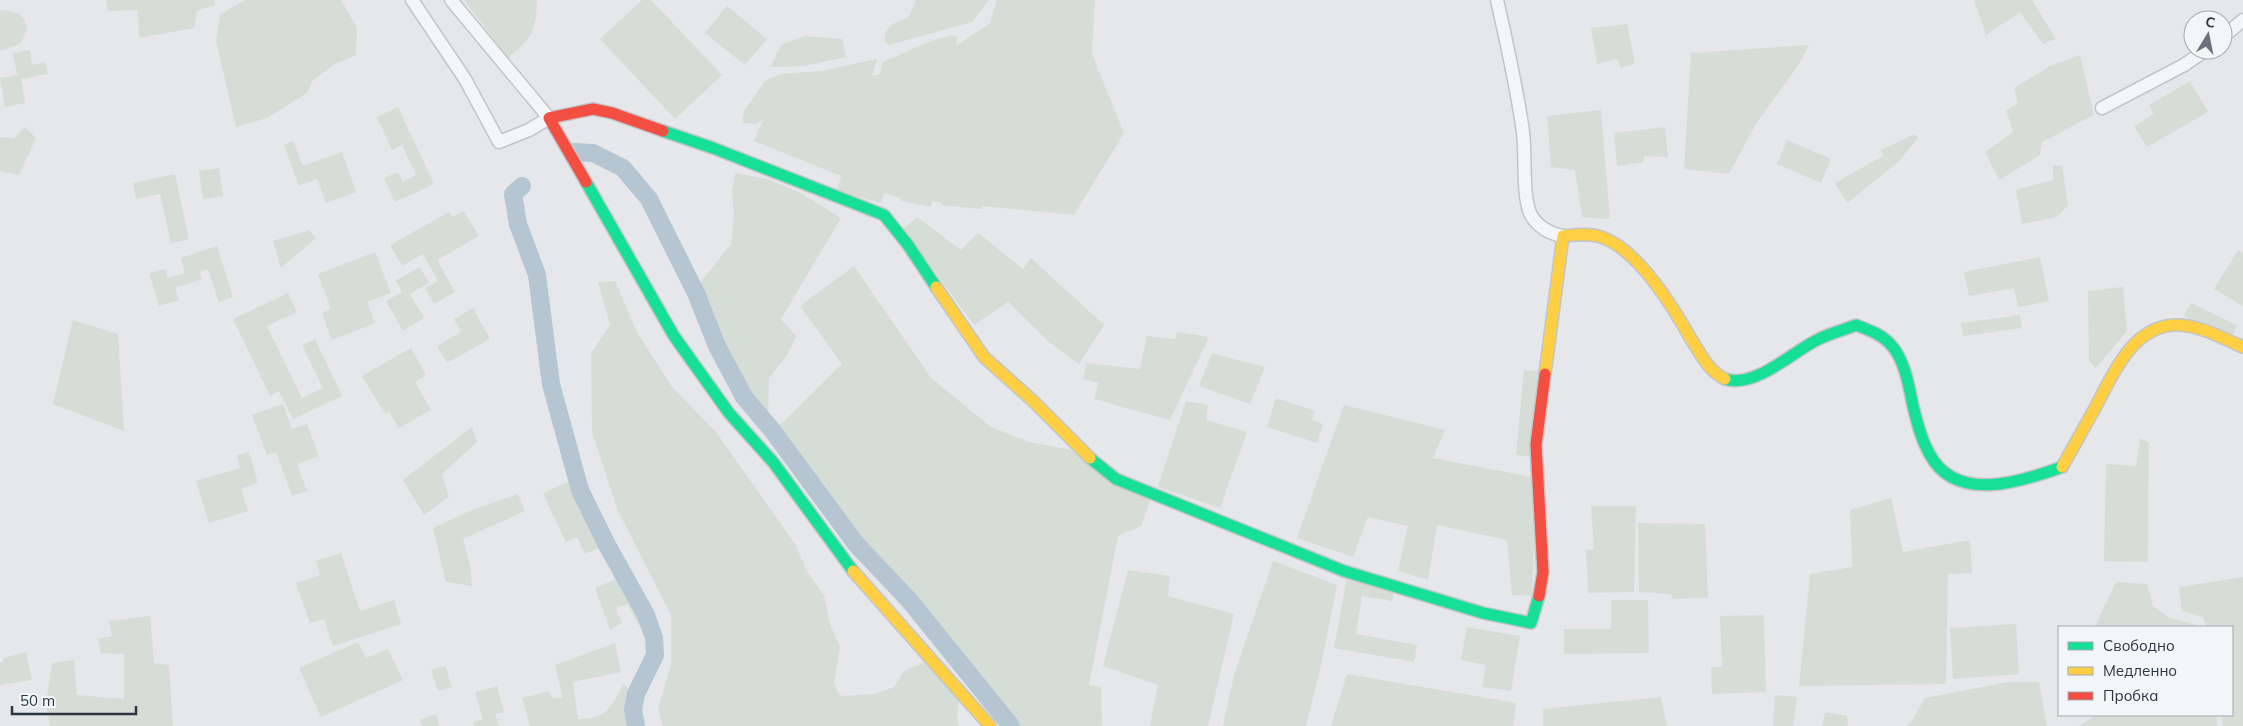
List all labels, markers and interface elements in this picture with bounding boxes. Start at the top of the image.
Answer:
north arrow [2183,10,2233,60]
text: С [2204,13,2217,32]
legend [2058,626,2233,716]
text: Свободно [2103,636,2175,655]
text: Медленно [2103,661,2177,680]
scale bar [12,684,136,716]
text: Пробка [2103,686,2158,705]
text: 50 m [20,691,55,710]

